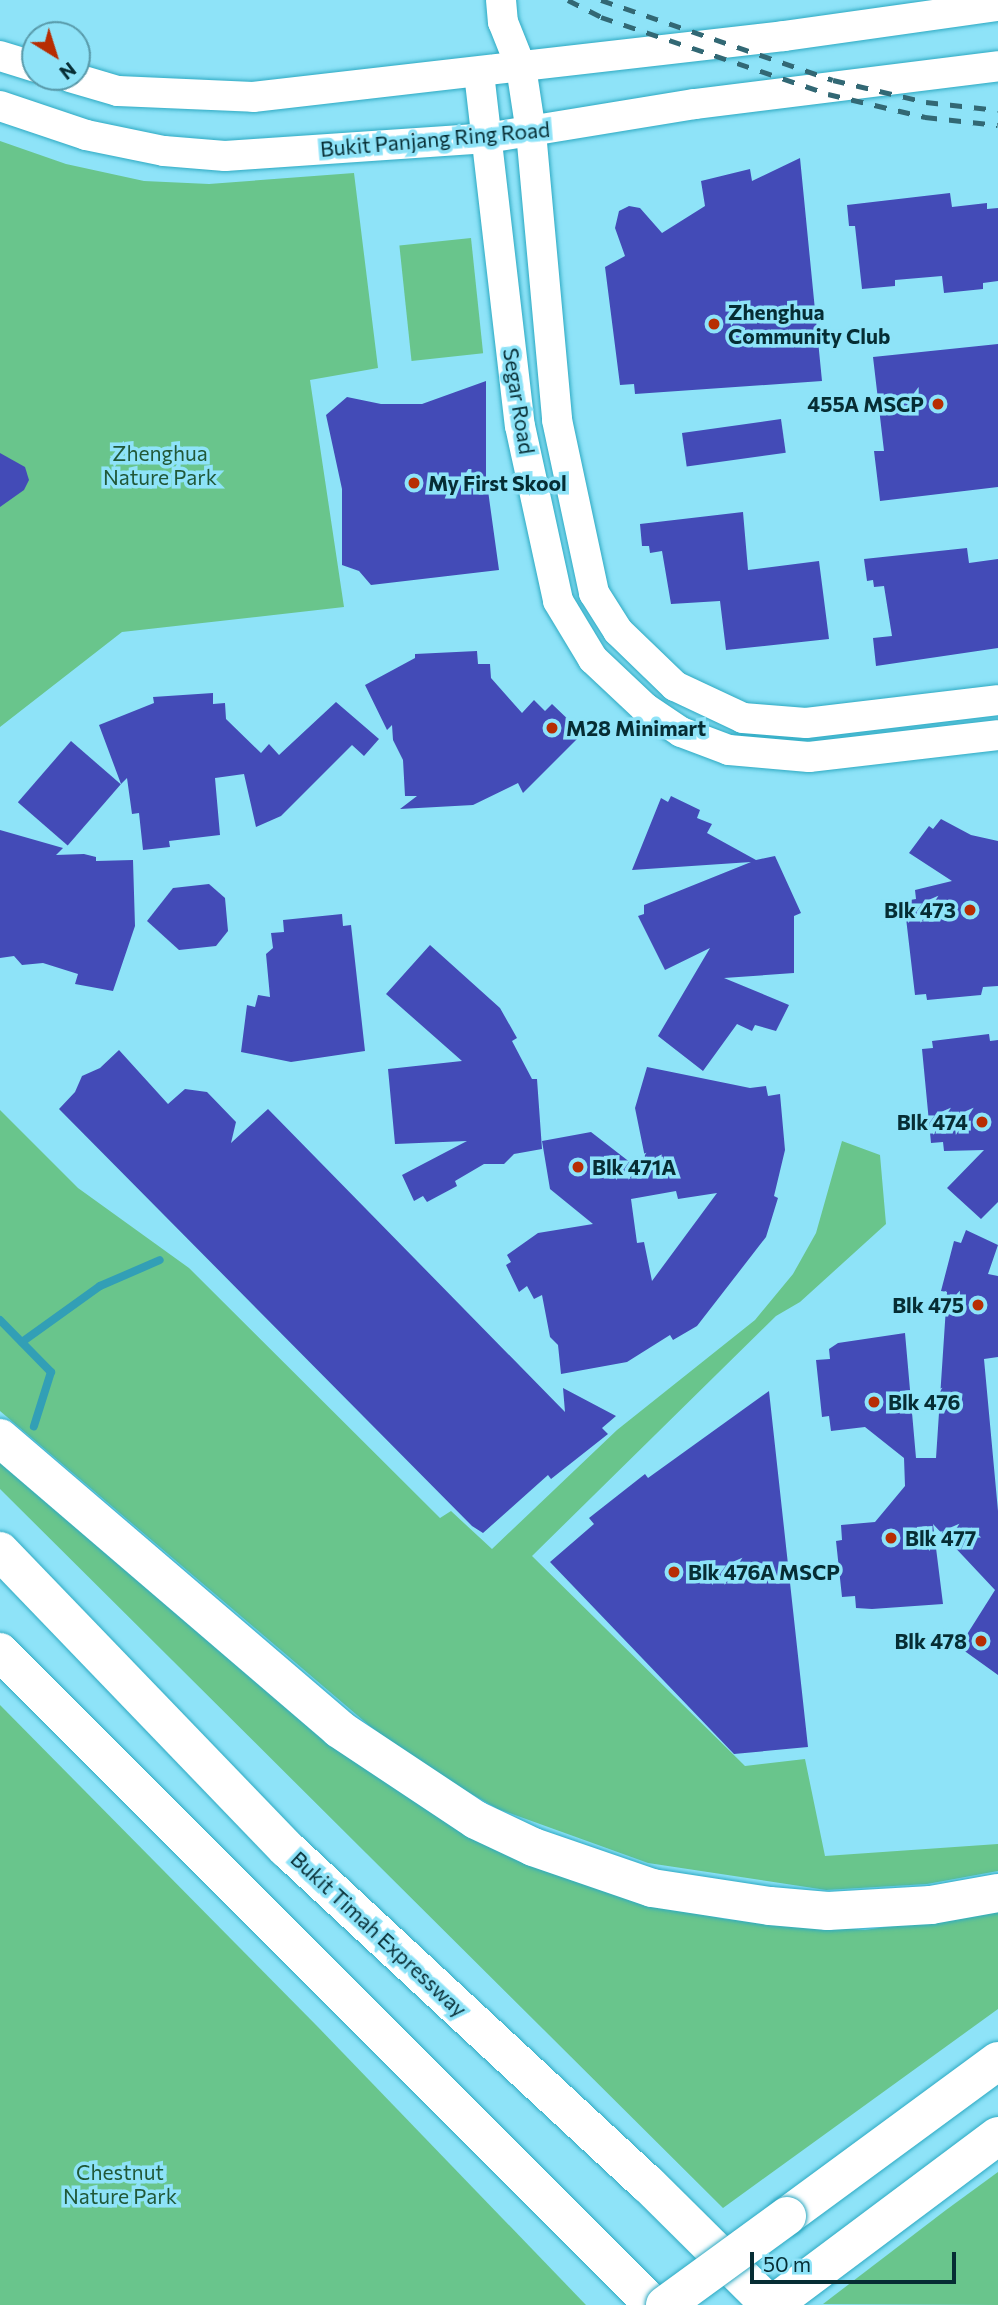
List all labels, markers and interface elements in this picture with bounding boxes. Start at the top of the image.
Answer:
north arrow [21,21,91,91]
text: N [55,58,81,85]
street label: Bukit Panjang Ring Road [319,116,551,162]
place label: Zhenghua Community Club [728,299,890,349]
marker: Zhenghua Community Club [706,316,722,332]
street label: Segar Road [498,346,540,456]
place label: 455A MSCP [807,391,924,417]
marker: 455A MSCP [930,396,946,412]
park label: Zhenghua Nature Park [103,440,217,490]
place label: My First Skool [428,470,567,496]
marker: My First Skool [406,475,422,491]
place label: M28 Minimart [566,715,706,741]
marker: M28 Minimart [544,720,560,736]
place label: Blk 473 [884,897,956,923]
marker: Blk 473 [962,902,978,918]
place label: Blk 474 [897,1109,968,1135]
marker: Blk 474 [974,1114,990,1130]
place label: Blk 471A [592,1154,676,1180]
marker: Blk 471A [570,1159,586,1175]
place label: Blk 475 [892,1292,964,1318]
marker: Blk 475 [970,1297,986,1313]
place label: Blk 476 [888,1389,961,1415]
marker: Blk 476 [866,1394,882,1410]
place label: Blk 477 [905,1525,976,1551]
marker: Blk 477 [883,1530,899,1546]
place label: Blk 476A MSCP [688,1559,840,1585]
marker: Blk 476A MSCP [666,1564,682,1580]
place label: Blk 478 [894,1628,967,1654]
marker: Blk 478 [973,1633,989,1649]
street label: Bukit Timah Expressway [286,1846,472,2022]
park label: Chestnut Nature Park [63,2159,177,2209]
scale bar [753,2238,960,2282]
text: 50 m [763,2251,811,2276]

